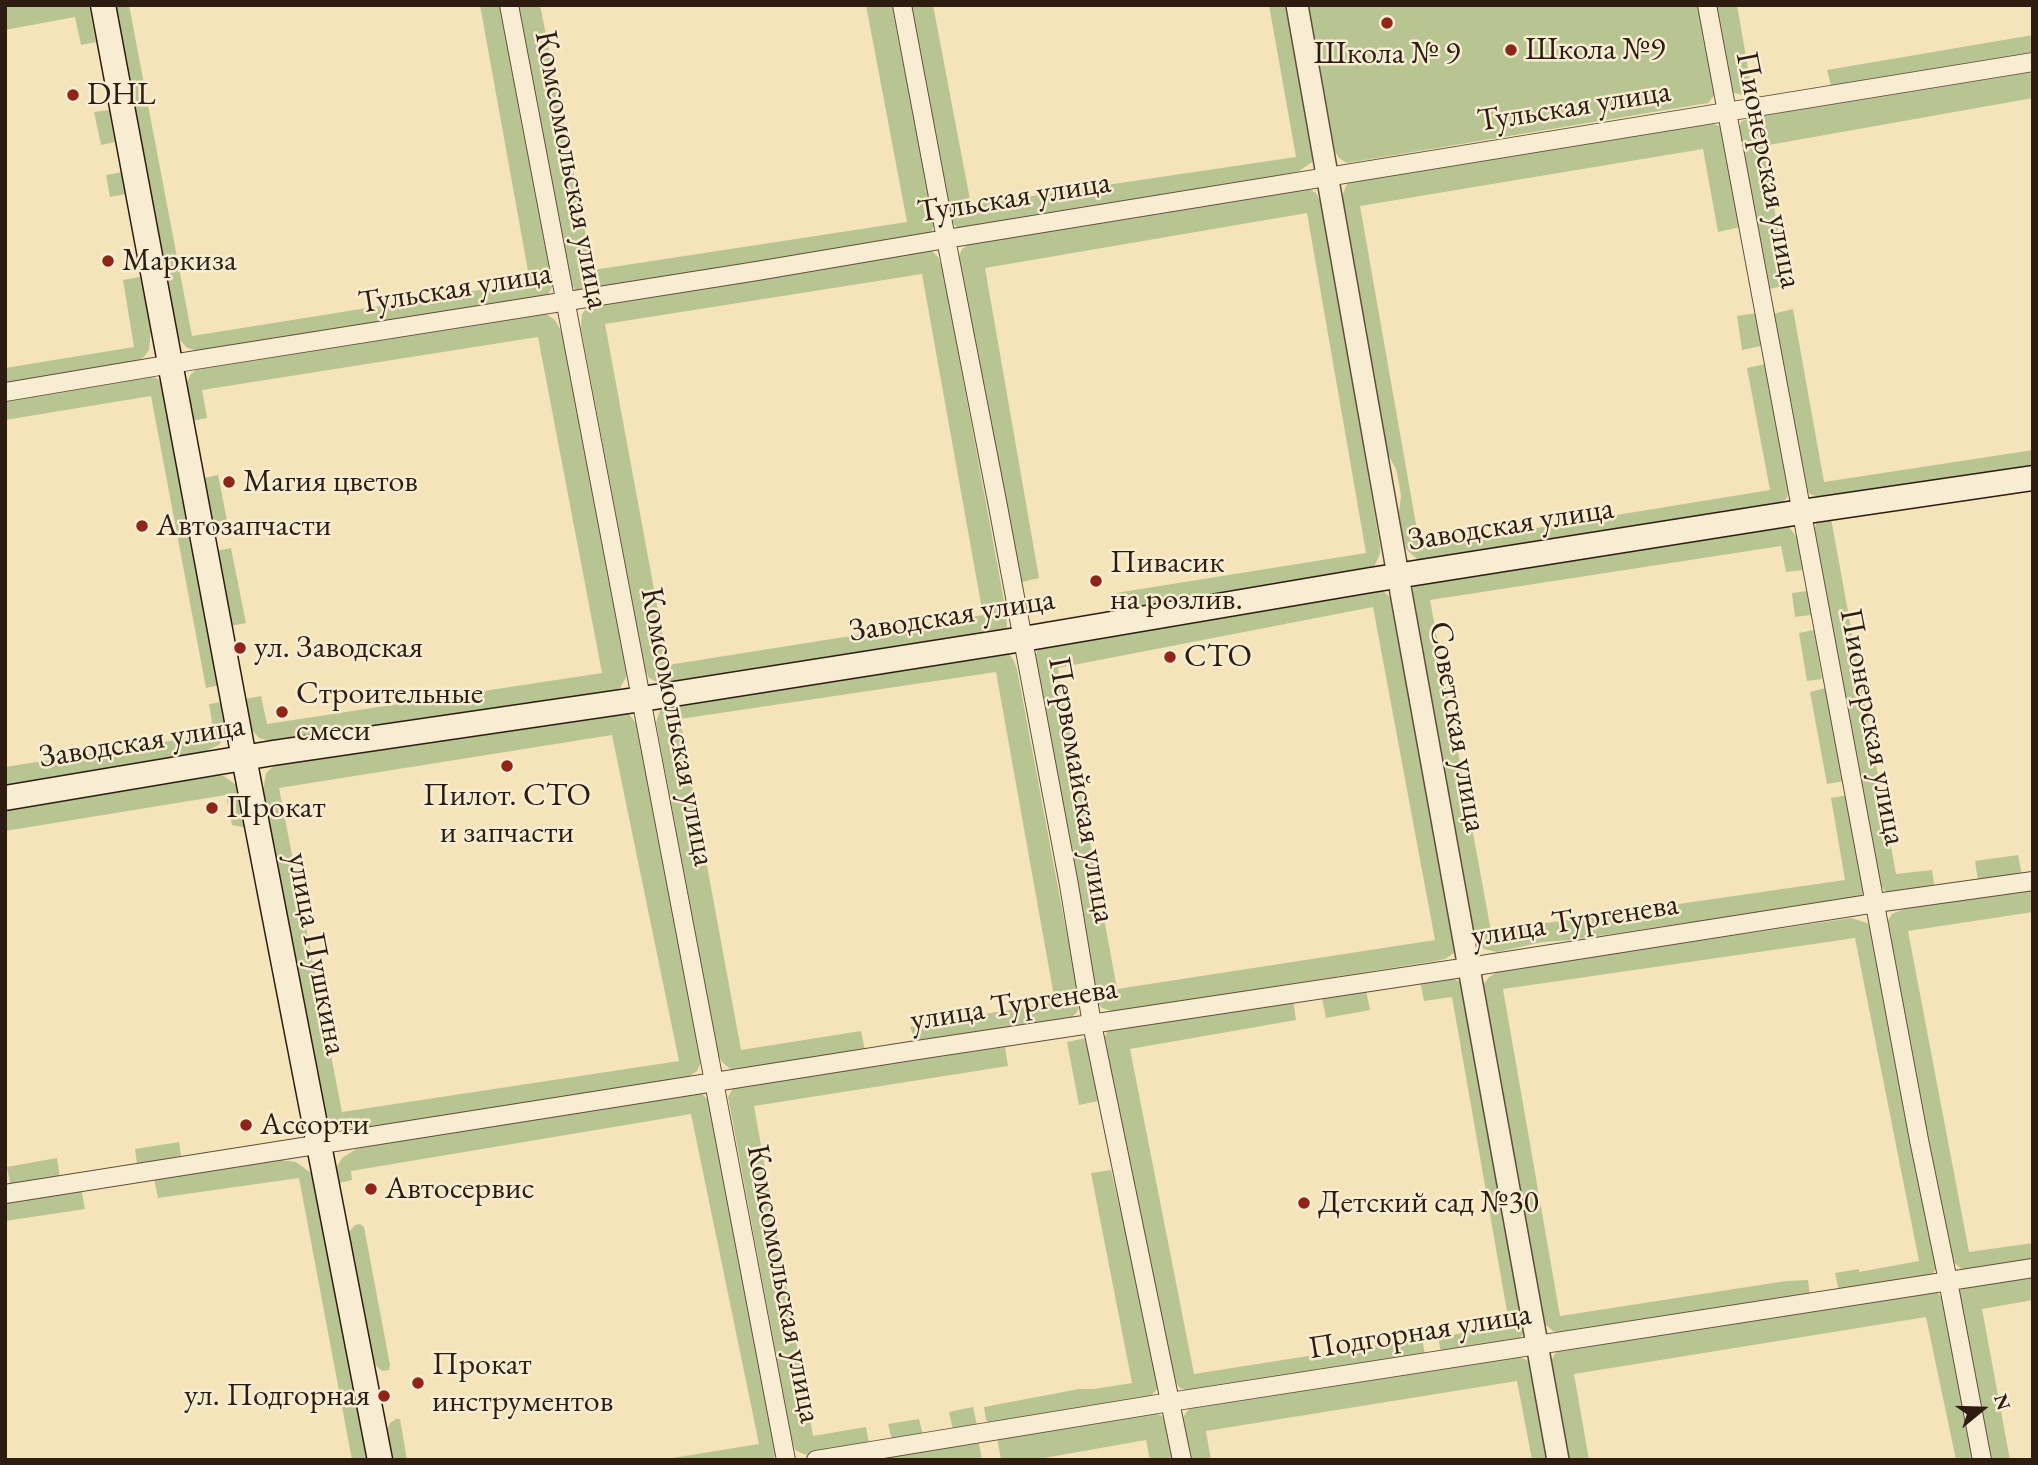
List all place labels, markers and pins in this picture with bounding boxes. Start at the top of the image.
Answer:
marker: Школа № 9 [1379,15,1395,31]
place label: Школа №9 [1525,31,1665,69]
place label: Школа № 9 [1314,35,1460,73]
marker: Школа №9 [1503,42,1519,58]
place label: DHL [87,76,156,114]
marker: DHL [65,87,81,103]
place label: Маркиза [122,242,237,280]
marker: Маркиза [100,253,116,269]
place label: Магия цветов [243,463,418,501]
marker: Магия цветов [221,474,237,490]
place label: Автозапчасти [156,507,331,545]
marker: Автозапчасти [134,518,150,534]
place label: Пивасик на розлив. [1110,544,1243,619]
marker: Пивасик на розлив. [1088,573,1104,589]
place label: ул. Заводская [254,629,423,667]
place label: СТО [1184,638,1252,676]
marker: ул. Заводская [232,640,248,656]
marker: СТО [1162,649,1178,665]
place label: Строительные смеси [296,675,483,750]
marker: Строительные смеси [274,704,290,720]
marker: Пилот. СТО и запчасти [499,758,515,774]
place label: Пилот. СТО и запчасти [423,777,591,852]
place label: Прокат [226,789,326,827]
marker: Прокат [204,800,220,816]
place label: Ассорти [260,1106,369,1144]
marker: Ассорти [238,1117,254,1133]
place label: Автосервис [385,1170,535,1208]
marker: Автосервис [363,1181,379,1197]
place label: Детский сад №30 [1318,1184,1539,1222]
marker: Детский сад №30 [1296,1195,1312,1211]
place label: Прокат инструментов [432,1346,613,1421]
marker: Прокат инструментов [410,1375,426,1391]
place label: ул. Подгорная [184,1377,370,1415]
marker: ул. Подгорная [376,1388,392,1404]

